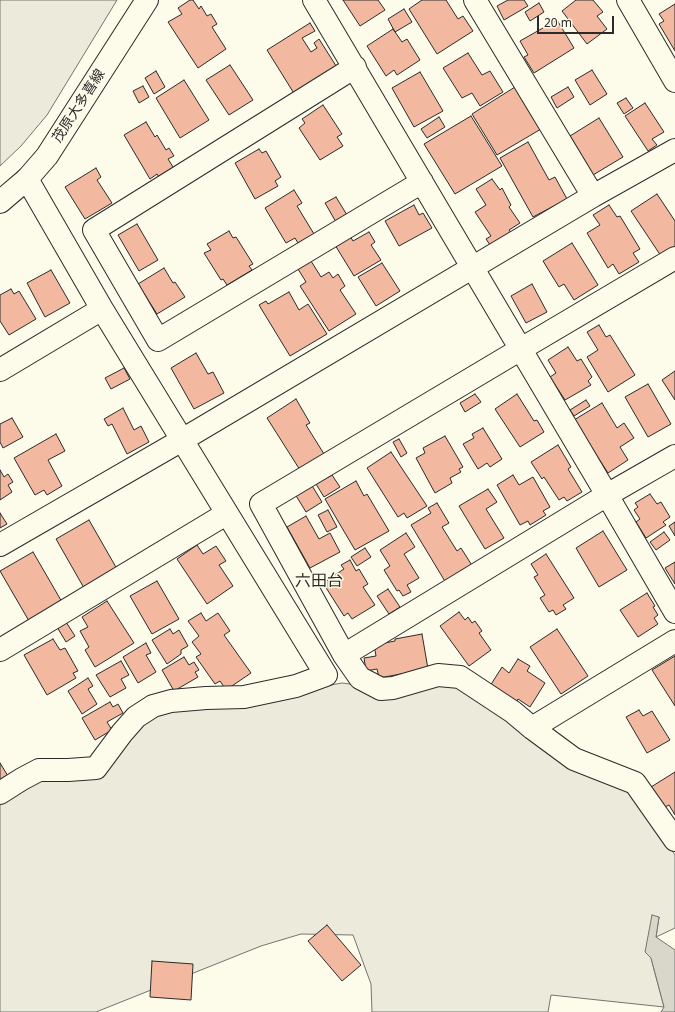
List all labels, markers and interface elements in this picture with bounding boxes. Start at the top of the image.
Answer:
scale bar [539,8,616,34]
text: 20 m [544,14,572,31]
street label: 茂原大多喜線 [49,66,109,146]
district label: 六田台 [295,571,343,591]

